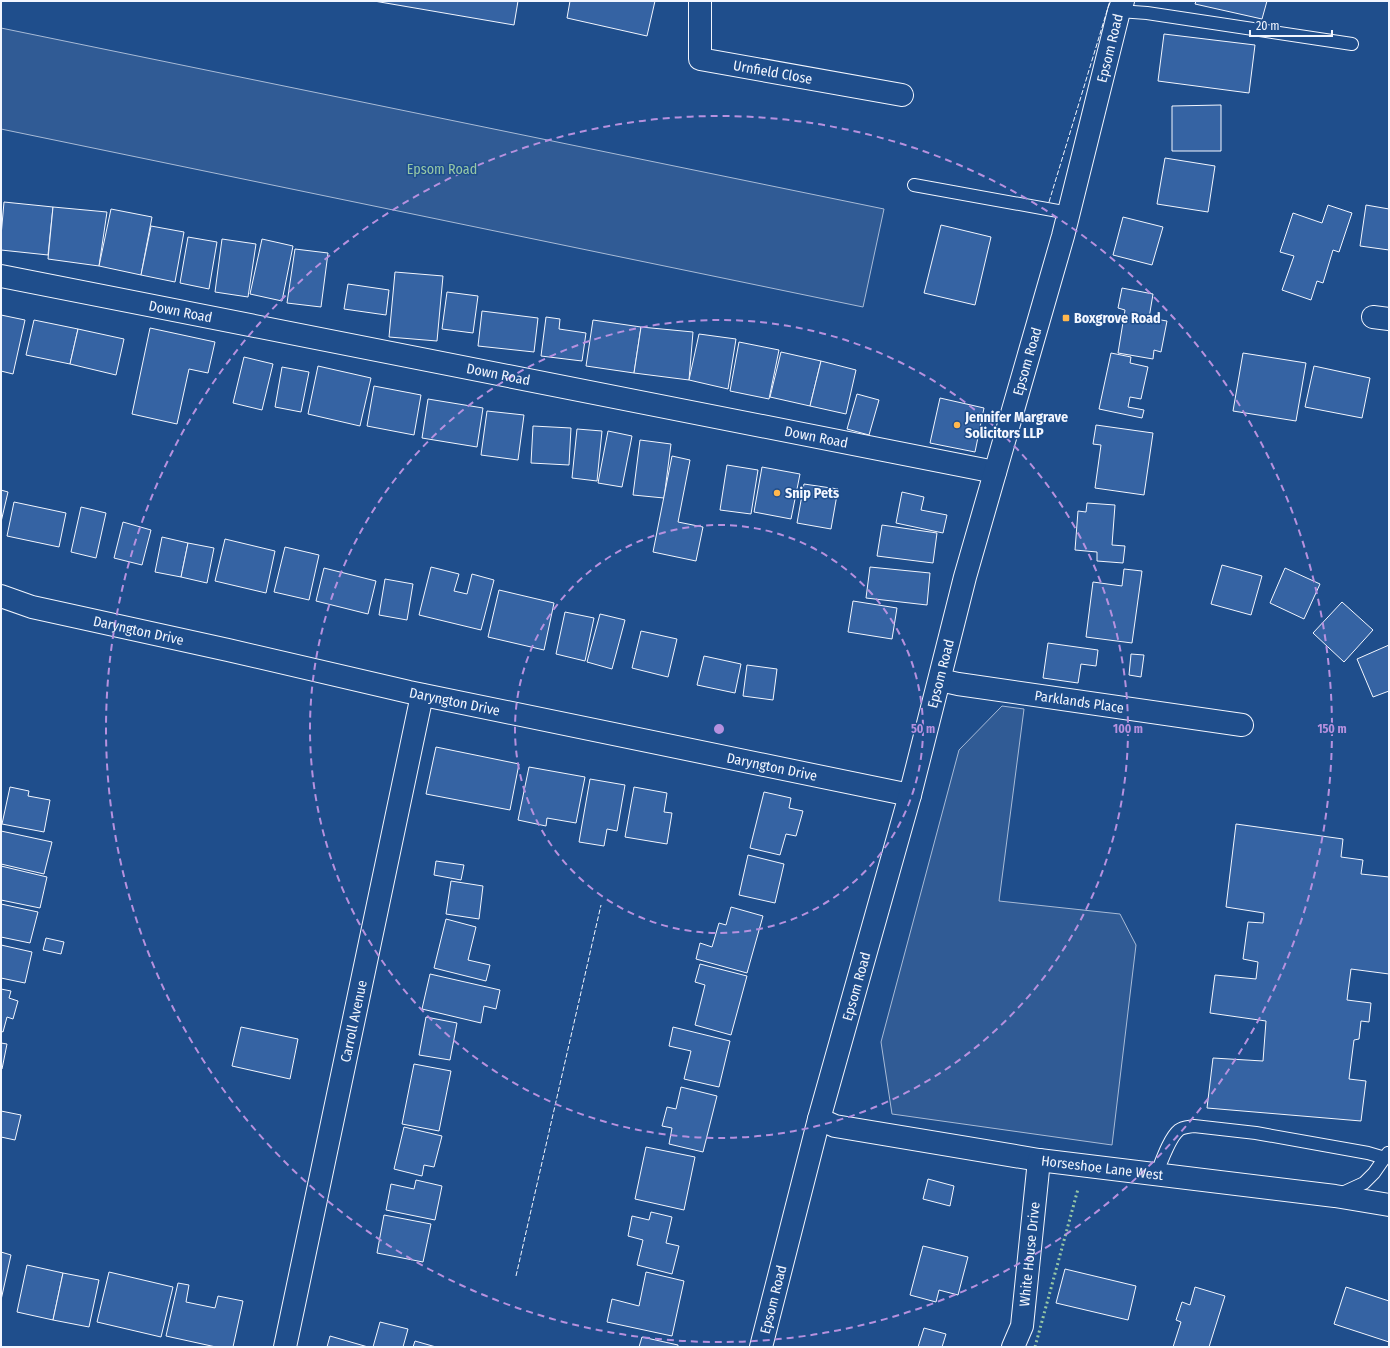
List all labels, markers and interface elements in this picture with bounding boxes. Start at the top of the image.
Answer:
street label: Epsom Road [1093,12,1126,84]
scale bar [1250,12,1332,38]
text: 20 m [1256,19,1280,33]
street label: Urnfield Close [732,57,814,87]
park label: Epsom Road [407,161,477,178]
street label: Down Road [147,297,214,326]
place label: Boxgrove Road [1074,310,1161,327]
marker: Boxgrove Road [1061,313,1071,323]
street label: Epsom Road [1009,325,1045,398]
street label: Down Road [465,360,532,389]
place label: Jennifer Margrave Solicitors LLP [964,409,1068,442]
marker: Jennifer Margrave Solicitors LLP [952,420,962,430]
street label: Down Road [783,422,850,451]
place label: Snip Pets [785,485,839,502]
marker: Snip Pets [772,488,782,498]
street label: Daryngton Drive [92,612,185,649]
street label: Epsom Road [924,637,957,710]
street label: Daryngton Drive [408,684,502,719]
street label: Parklands Place [1034,687,1125,716]
centre of rings [712,722,726,736]
text: 50 m [911,722,935,736]
text: 100 m [1113,722,1143,736]
text: 150 m [1317,722,1347,736]
street label: Daryngton Drive [725,749,819,784]
street label: Epsom Road [839,950,874,1023]
street label: Carroll Avenue [337,978,370,1064]
street label: Horseshoe Lane West [1040,1152,1165,1184]
street label: White House Drive [1016,1201,1043,1307]
street label: Epsom Road [756,1263,790,1336]

